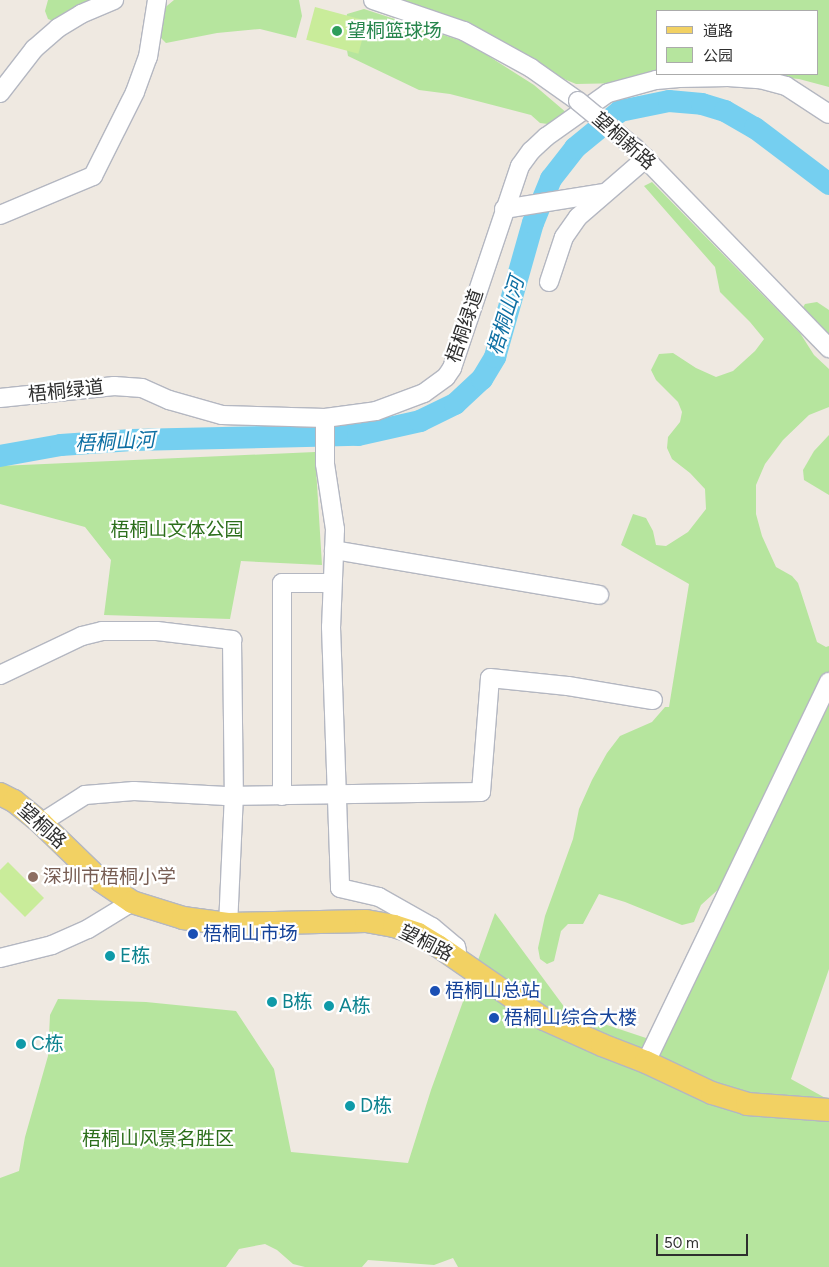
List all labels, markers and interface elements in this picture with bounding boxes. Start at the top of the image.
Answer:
legend [656,10,819,75]
place label: 望桐篮球场 [347,20,442,42]
text: 道路 [703,22,733,40]
marker: 望桐篮球场 [331,25,343,37]
text: 公园 [703,47,733,65]
street label: 望桐新路 [588,107,660,175]
water label: 梧桐山河 [483,274,529,358]
street label: 梧桐绿道 [442,286,488,366]
street label: 梧桐绿道 [27,376,105,406]
water label: 梧桐山河 [74,428,156,456]
park label: 梧桐山文体公园 [111,519,243,541]
street label: 望桐路 [13,798,71,854]
place label: 深圳市梧桐小学 [43,866,176,888]
marker: 深圳市梧桐小学 [27,871,39,883]
street label: 望桐路 [395,920,457,966]
place label: 梧桐山市场 [203,923,298,945]
marker: 梧桐山市场 [187,928,199,940]
place label: E栋 [120,945,150,967]
marker: E栋 [104,950,116,962]
place label: 梧桐山总站 [445,980,540,1002]
marker: 梧桐山总站 [429,985,441,997]
place label: B栋 [282,991,313,1013]
place label: A栋 [339,995,371,1017]
marker: B栋 [266,996,278,1008]
marker: A栋 [323,1000,335,1012]
place label: 梧桐山综合大楼 [504,1007,637,1029]
marker: 梧桐山综合大楼 [488,1012,500,1024]
place label: C栋 [31,1033,64,1055]
marker: C栋 [15,1038,27,1050]
place label: D栋 [360,1095,392,1117]
marker: D栋 [344,1100,356,1112]
park label: 梧桐山风景名胜区 [82,1128,234,1150]
scale bar [659,1224,752,1256]
text: 50 m [664,1234,699,1252]

